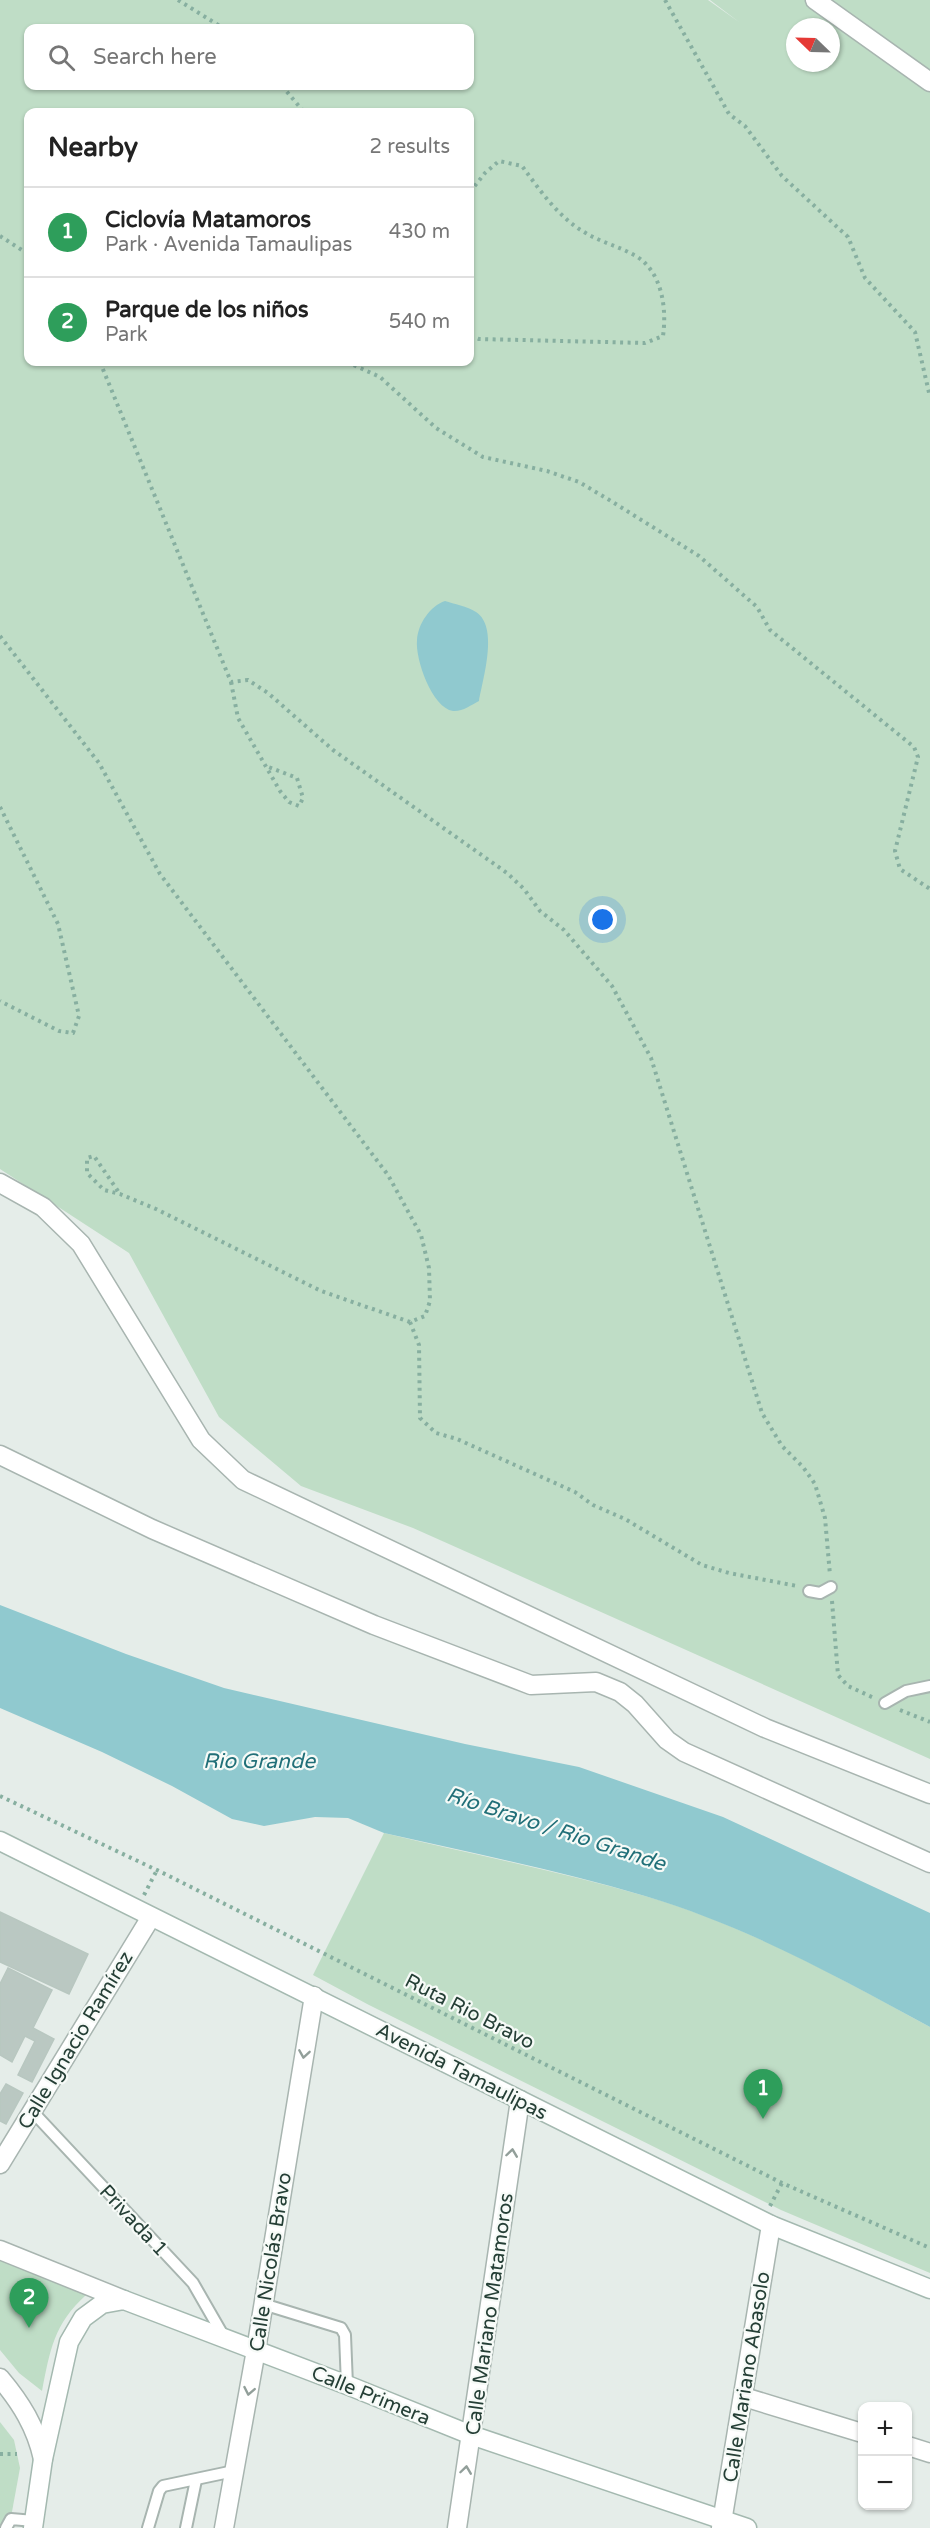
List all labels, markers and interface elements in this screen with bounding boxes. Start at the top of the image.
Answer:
north arrow [786,18,840,72]
search box [24,24,474,90]
icon: search [45,41,78,74]
text: Search here [93,44,217,70]
text: Nearby [48,132,138,163]
text: 2 results [370,135,450,159]
text: Ciclovía Matamoros [105,207,311,233]
text: 1 [61,220,74,244]
text: 430 m [389,220,450,244]
text: Park · Avenida Tamaulipas [105,233,352,257]
text: Parque de los niños [105,297,309,323]
text: 2 [61,310,74,334]
text: 540 m [389,310,450,334]
text: Park [105,323,148,347]
your location [588,905,617,934]
water label: Rio Grande [203,1749,316,1774]
water label: Río Bravo / Rio Grande [443,1782,669,1877]
street label: Calle Ignacio Ramírez [13,1947,139,2134]
street label: Ruta Rio Bravo [401,1969,538,2055]
street label: Avenida Tamaulipas [372,2018,551,2126]
one-way arrow [298,2049,311,2059]
pin: 1 [744,2070,783,2119]
one-way arrow [506,2148,518,2157]
street label: Calle Nicolás Bravo [245,2171,297,2354]
street label: Privada 1 [94,2180,172,2262]
street label: Calle Mariano Matamoros [461,2191,519,2437]
street label: Calle Mariano Abasolo [718,2270,776,2484]
pin: 2 [9,2278,48,2328]
street label: Calle Primera [308,2361,434,2431]
one-way arrow [243,2386,256,2396]
map controls [858,2402,912,2510]
button: + [858,2402,912,2456]
button: − [858,2456,912,2510]
one-way arrow [459,2465,471,2475]

